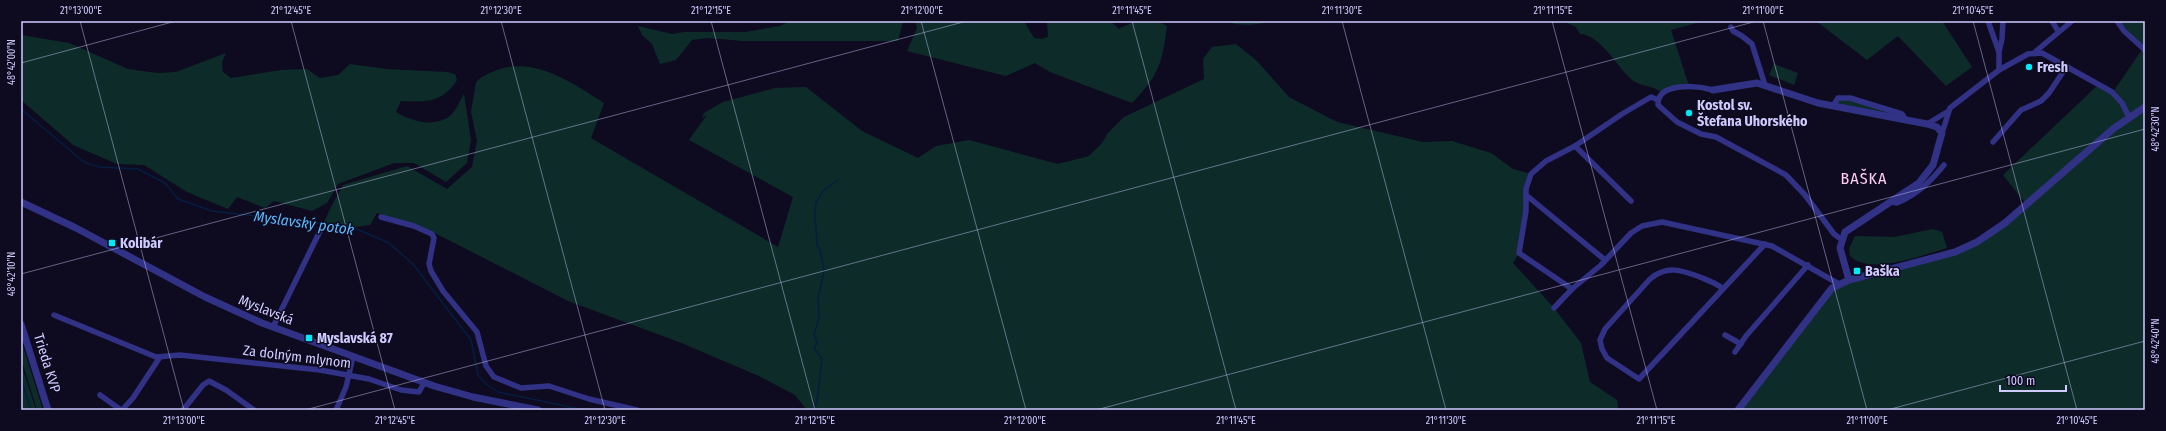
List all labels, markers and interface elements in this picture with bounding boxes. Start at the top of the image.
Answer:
text: 21°13'00"E [60,5,102,17]
text: 21°12'45"E [271,5,311,17]
text: 21°12'30"E [480,5,522,17]
text: 21°12'15"E [691,5,731,17]
text: 21°12'00"E [901,5,943,17]
text: 21°11'45"E [1112,5,1152,17]
text: 21°11'30"E [1322,5,1363,17]
text: 21°11'15"E [1533,5,1573,17]
text: 21°11'00"E [1742,5,1784,17]
text: 21°10'45"E [1953,5,1994,17]
text: 48°42'00"N [6,39,18,85]
place label: Fresh [2037,59,2068,76]
marker: Fresh [2024,62,2034,72]
place label: Kostol sv. Štefana Uhorského [1697,97,1808,130]
text: 48°42'30"N [2150,106,2162,152]
marker: Kostol sv. Štefana Uhorského [1684,108,1694,118]
district label: BAŠKA [1841,168,1887,188]
water label: Myslavský potok [253,207,356,239]
place label: Kolibár [120,235,163,252]
marker: Kolibár [107,238,117,248]
text: 48°42'10"N [6,252,18,296]
place label: Baška [1865,263,1900,280]
marker: Baška [1852,266,1862,276]
street label: Myslavská [236,291,296,329]
text: 48°42'40"N [2150,318,2162,364]
place label: Myslavská 87 [317,330,393,347]
street label: Trieda KVP [30,331,64,395]
marker: Myslavská 87 [304,333,314,343]
street label: Za dolným mlynom [242,342,352,372]
scale bar [2000,367,2066,393]
text: 100 m [2006,374,2035,388]
text: 21°13'00"E [163,415,205,427]
text: 21°12'45"E [375,415,415,427]
text: 21°12'30"E [584,415,626,427]
text: 21°12'15"E [795,415,835,427]
text: 21°12'00"E [1004,415,1046,427]
text: 21°11'45"E [1216,415,1256,427]
text: 21°11'30"E [1426,415,1467,427]
text: 21°11'15"E [1636,415,1676,427]
text: 21°11'00"E [1846,415,1888,427]
text: 21°10'45"E [2057,415,2098,427]

